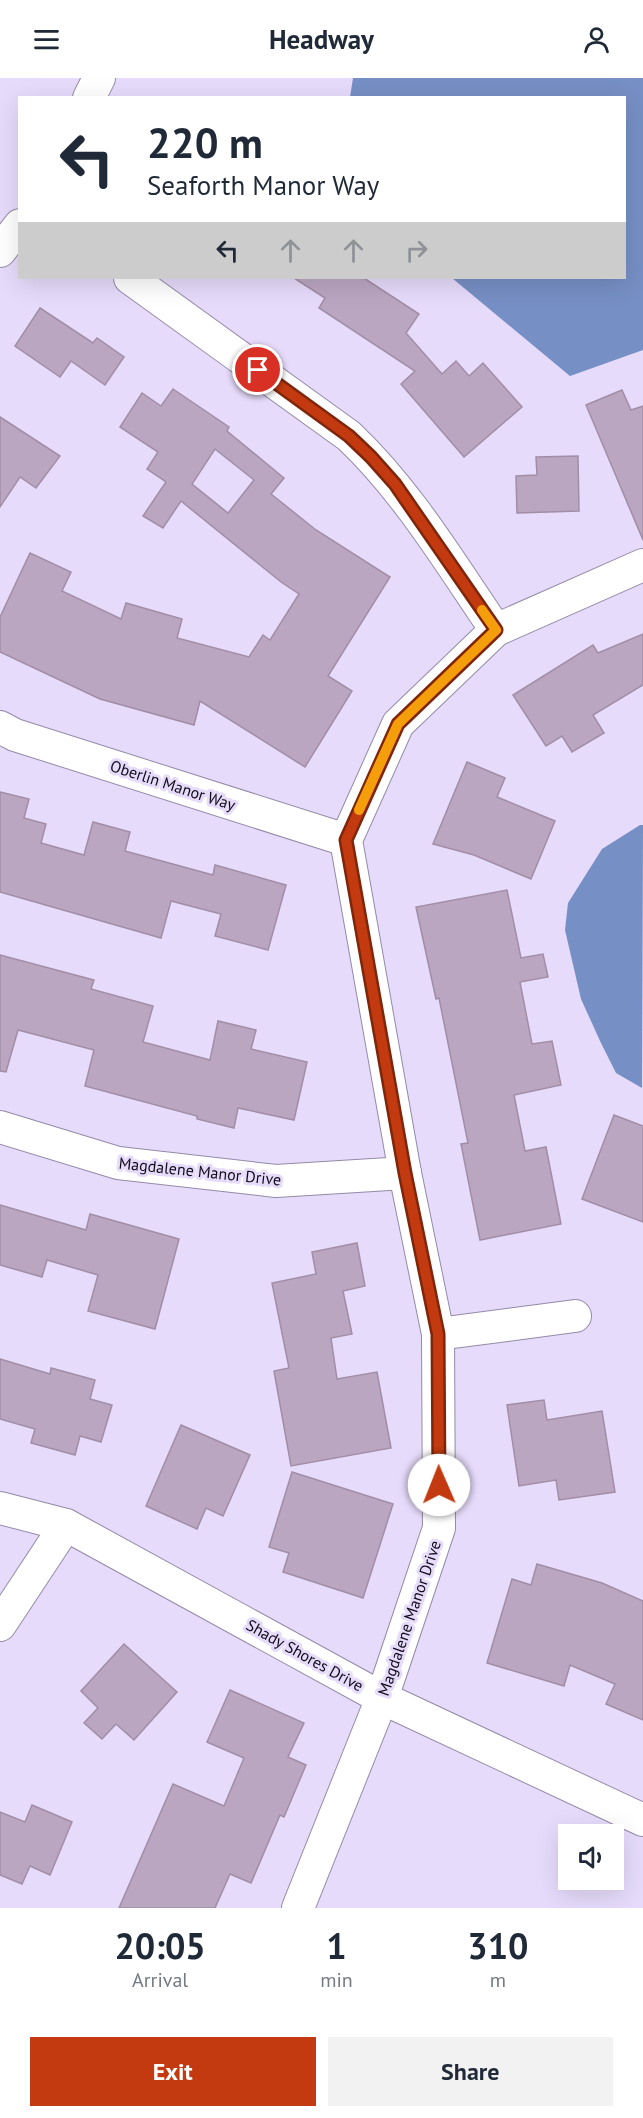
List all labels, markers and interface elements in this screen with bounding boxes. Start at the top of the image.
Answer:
text: Headway [269,22,374,56]
icon: menu [30,23,63,56]
icon: person [580,23,613,56]
text: 220 m [147,115,263,170]
icon: left [48,120,126,198]
text: Seaforth Manor Way [147,168,379,202]
icon: left [211,234,244,267]
icon: ahead [274,234,307,267]
icon: ahead [337,234,370,267]
icon: right [400,234,433,267]
pin [232,344,283,395]
icon: arrive [241,353,274,386]
street label: Oberlin Manor Way [108,755,239,815]
street label: Magdalene Manor Drive [118,1153,282,1189]
position arrow [407,1453,471,1517]
street label: Magdalene Manor Drive [373,1538,445,1698]
street label: Shady Shores Drive [243,1614,367,1696]
map controls [558,1824,624,1890]
button: sound [558,1824,624,1890]
text: 20:05 [114,1922,206,1969]
text: 1 [326,1922,347,1969]
text: 310 [467,1922,529,1969]
text: Arrival [132,1967,188,1993]
text: min [320,1967,353,1993]
text: m [490,1967,506,1993]
button: Exit [30,2037,316,2106]
button: Share [328,2037,613,2106]

